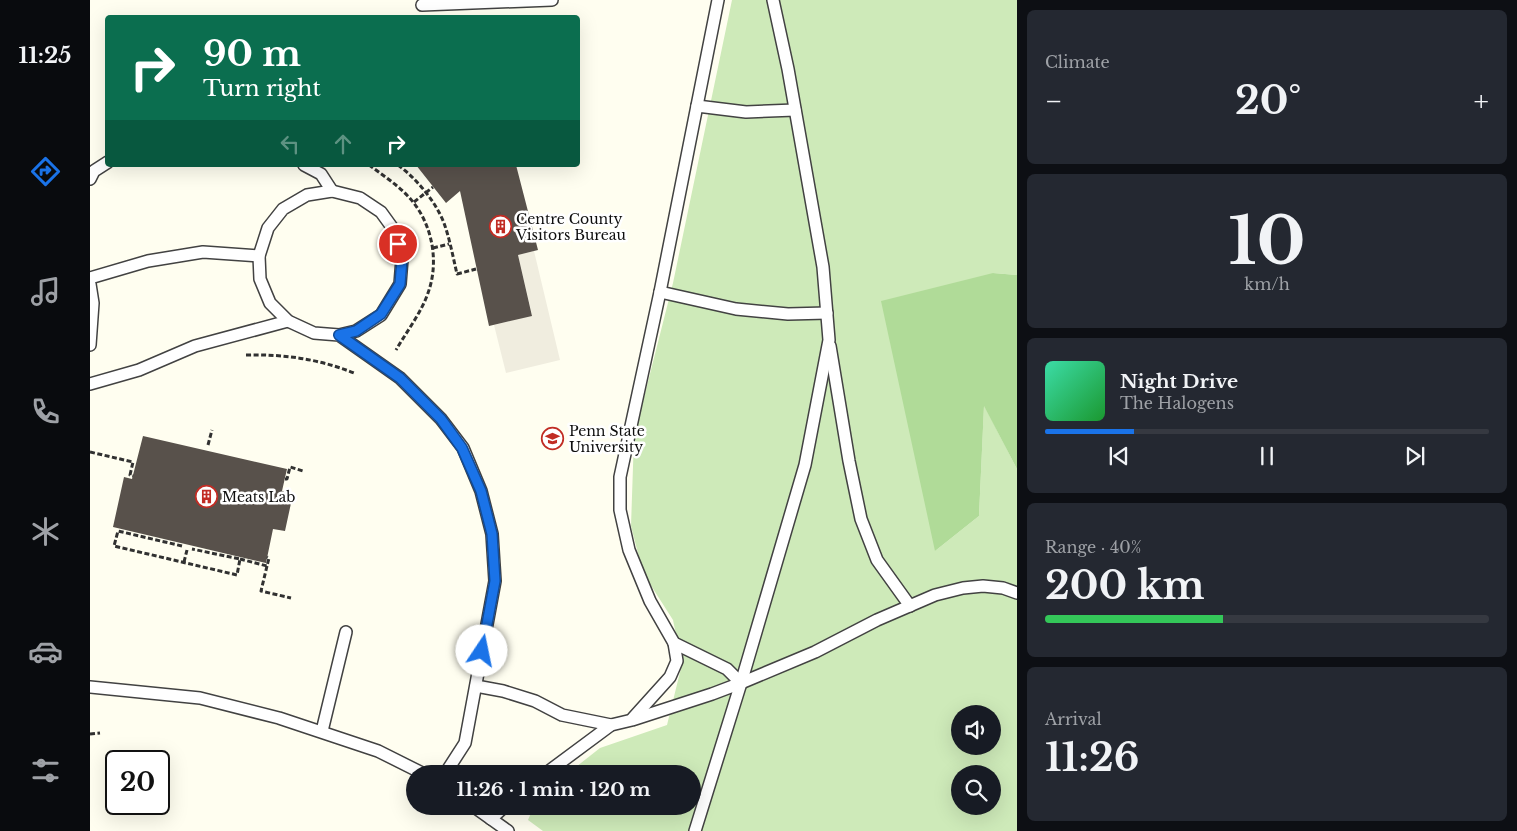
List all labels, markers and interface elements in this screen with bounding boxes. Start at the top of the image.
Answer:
text: 90 m [203,32,301,75]
icon: right [120,35,185,100]
text: 11:25 [19,42,71,69]
text: Climate [1045,52,1110,72]
text: Turn right [203,75,321,102]
text: 20° [1235,77,1301,124]
text: − [1045,84,1063,119]
text: + [1474,84,1489,119]
icon: left [276,130,304,158]
icon: ahead [329,130,357,158]
icon: right [382,130,410,158]
icon: directions [28,154,63,189]
text: 10 [1228,201,1306,282]
place label: Centre County Visitors Bureau [515,210,627,244]
building icon: Centre County Visitors Bureau [488,215,512,239]
pin [377,223,419,265]
icon: arrive [384,230,412,258]
icon: music [28,274,63,309]
text: km/h [1244,274,1290,294]
text: Night Drive [1120,370,1238,393]
text: The Halogens [1120,393,1234,413]
icon: phone [28,394,63,429]
place label: Penn State University [569,422,645,456]
school or university icon: Penn State University [541,427,565,451]
icon: previous [1105,442,1133,470]
icon: pause [1253,442,1281,470]
icon: next [1401,442,1429,470]
building icon: Meats Lab [194,485,218,509]
place label: Meats Lab [222,488,295,506]
icon: climate [28,514,63,549]
text: Range · 40% [1045,537,1141,557]
text: 200 km [1045,562,1205,609]
position arrow [455,624,507,676]
icon: car [28,634,63,669]
map controls [951,705,1001,815]
button: sound [951,705,1001,755]
text: Arrival [1045,709,1102,729]
text: 11:26 [1045,734,1139,781]
speed limit sign: 20 [105,750,170,815]
icon: filters [28,753,63,788]
button: search [951,765,1001,815]
text: 11:26 · 1 min · 120 m [456,778,651,801]

